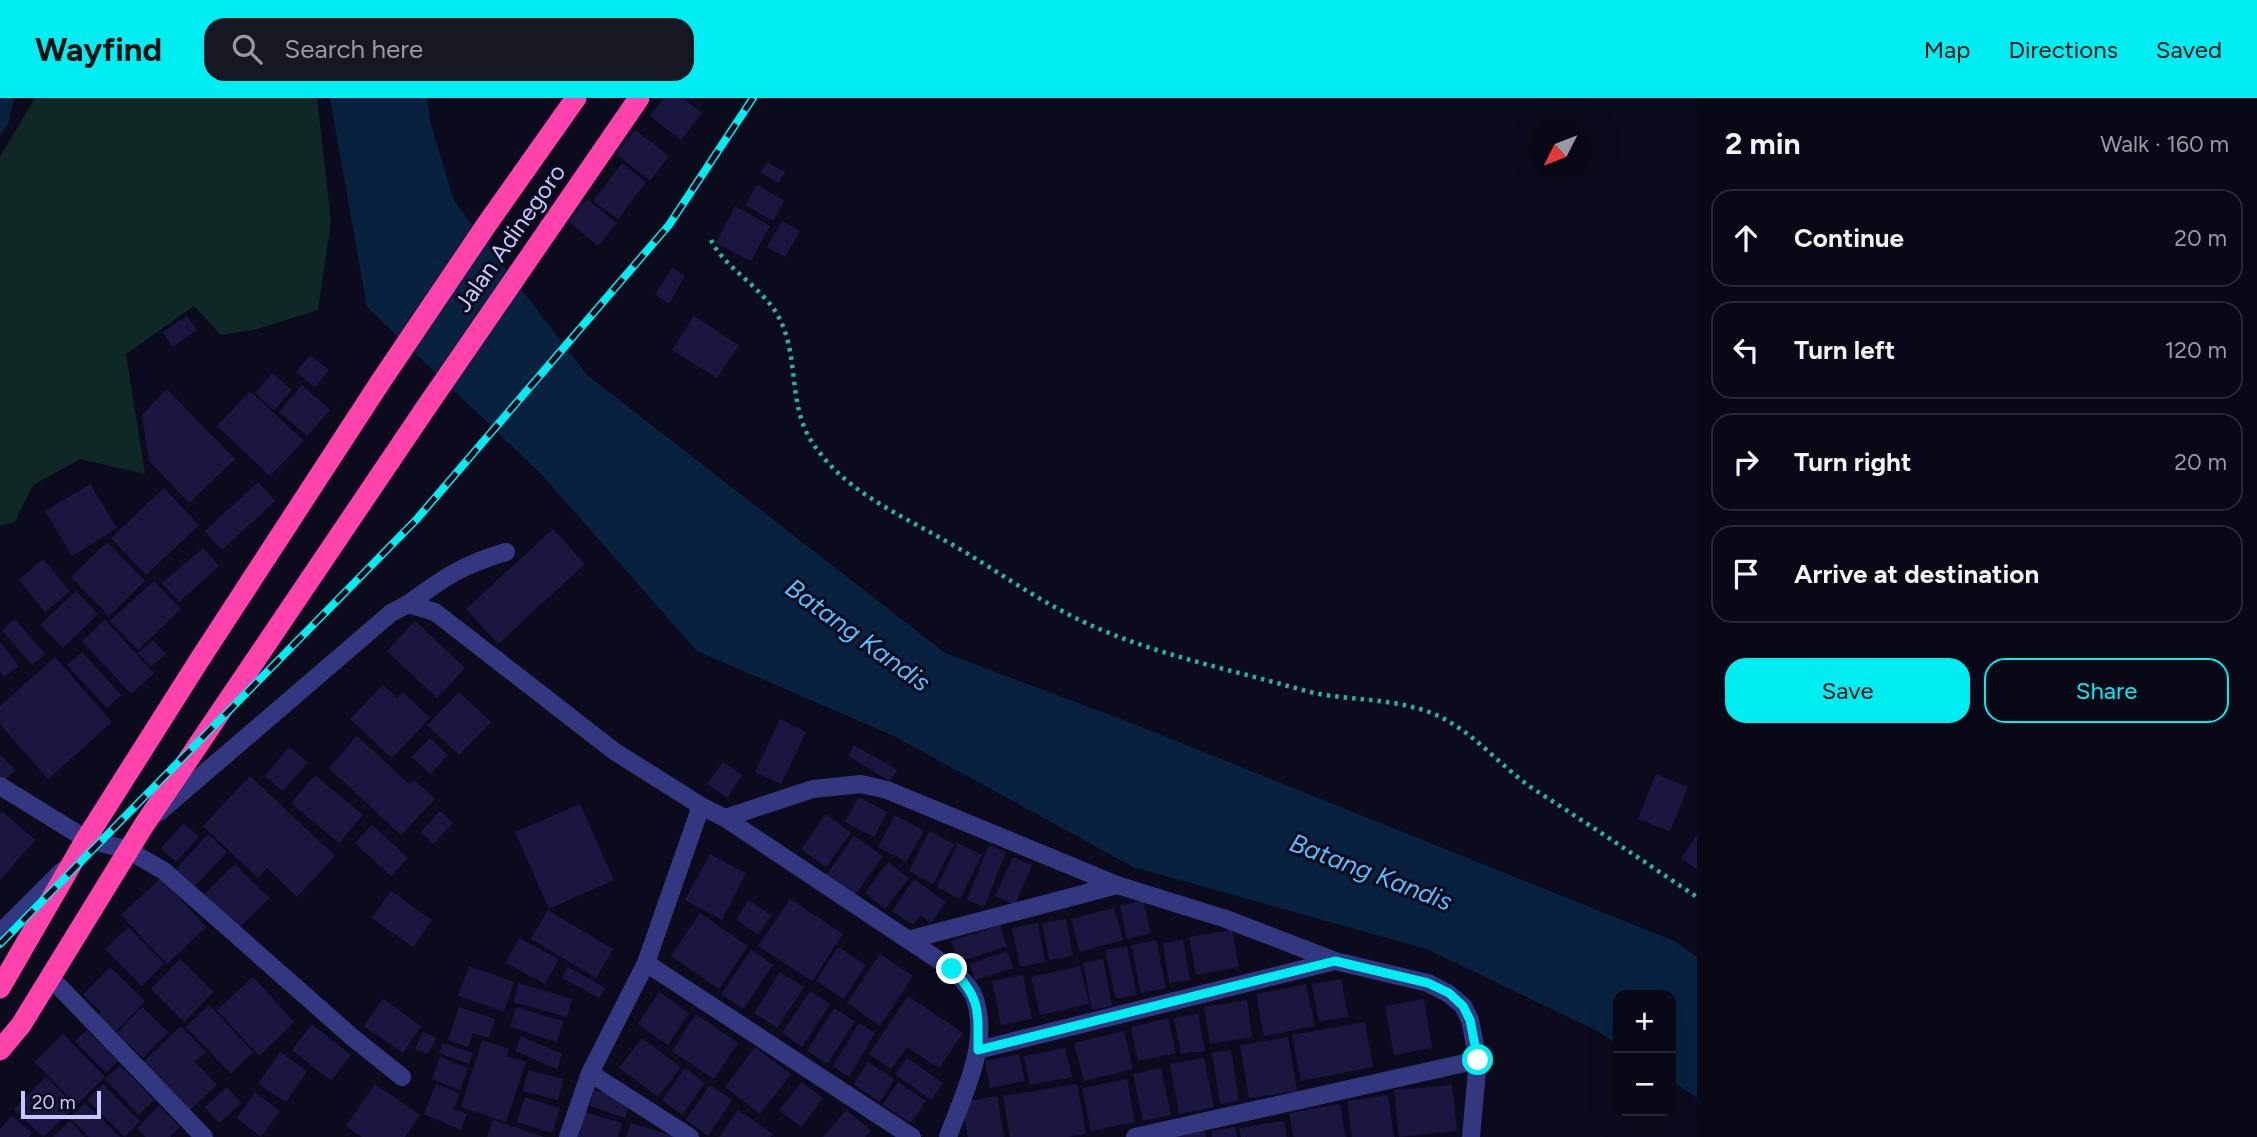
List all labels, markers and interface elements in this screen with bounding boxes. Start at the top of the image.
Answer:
search box [204,18,694,81]
text: Wayfind [35,30,162,69]
icon: search [228,30,266,68]
text: Search here [284,33,423,65]
text: Map [1924,35,1970,64]
text: Directions [2008,35,2118,64]
text: Saved [2156,35,2222,64]
north arrow [1529,119,1592,182]
text: 2 min [1725,125,1801,162]
text: Walk · 160 m [2100,130,2229,158]
street label: Jalan Adinegoro [448,158,571,317]
icon: ahead [1727,219,1765,257]
text: Continue [1794,222,1904,254]
text: 20 m [2174,224,2227,252]
icon: left [1727,331,1765,369]
text: Turn left [1794,334,1895,366]
text: 120 m [2165,336,2227,364]
icon: right [1727,443,1765,481]
text: Turn right [1794,446,1911,478]
text: 20 m [2174,448,2227,476]
icon: arrive [1727,555,1765,593]
text: Arrive at destination [1794,558,2039,590]
water label: Batang Kandis [779,572,937,698]
button: Save [1725,658,1970,723]
button: Share [1984,658,2229,723]
water label: Batang Kandis [1285,826,1457,918]
route end [936,953,967,984]
map controls [1613,990,1676,1116]
button: + [1613,990,1676,1053]
route start [1462,1044,1493,1075]
button: − [1613,1053,1676,1116]
scale bar [21,1088,102,1120]
text: 20 m [32,1091,76,1114]

